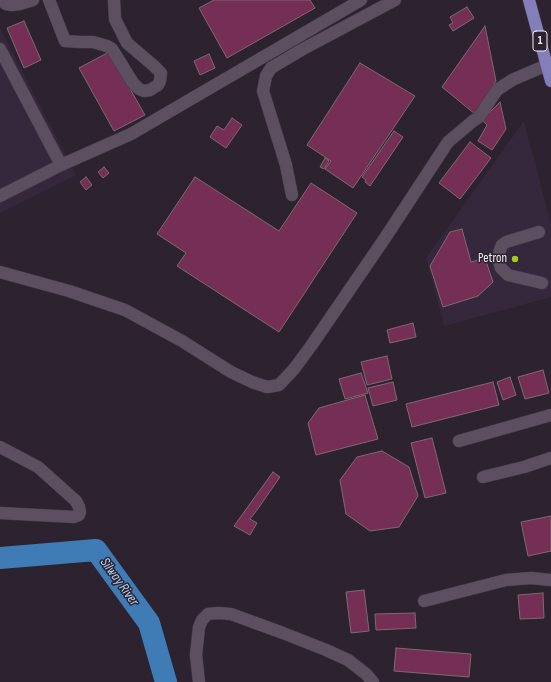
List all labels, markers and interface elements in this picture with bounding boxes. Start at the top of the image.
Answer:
road number: 1 [533,31,547,51]
place label: Petron [478,251,507,267]
marker: Petron [510,254,520,264]
water label: Silway River [96,555,142,609]

